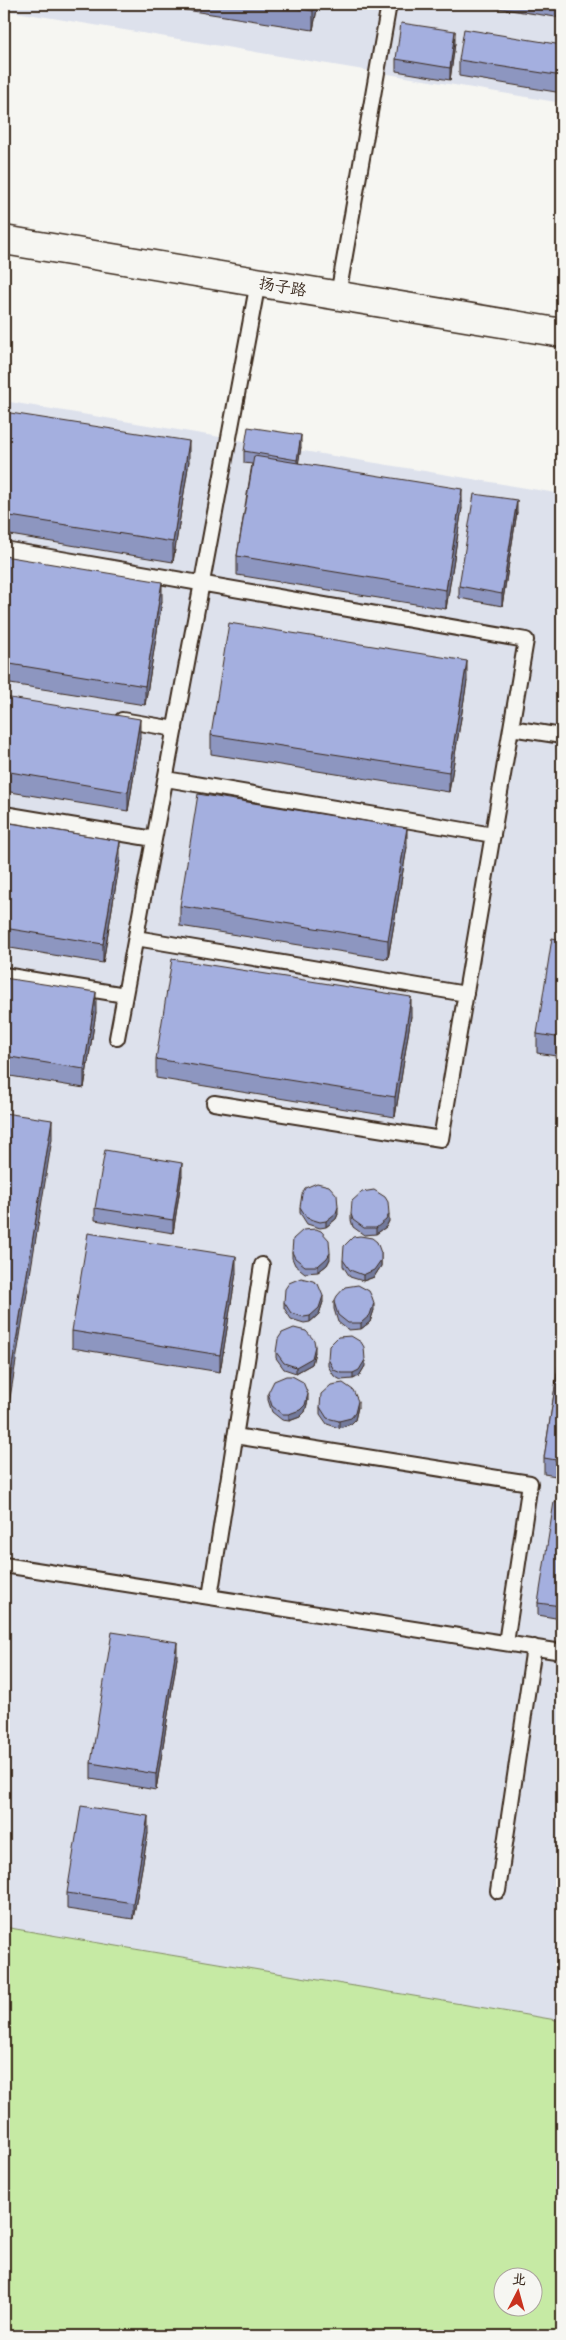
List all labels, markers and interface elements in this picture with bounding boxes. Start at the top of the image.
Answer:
street label: 扬子路 [257,274,308,303]
north arrow [494,2268,544,2318]
text: 北 [511,2272,527,2291]

